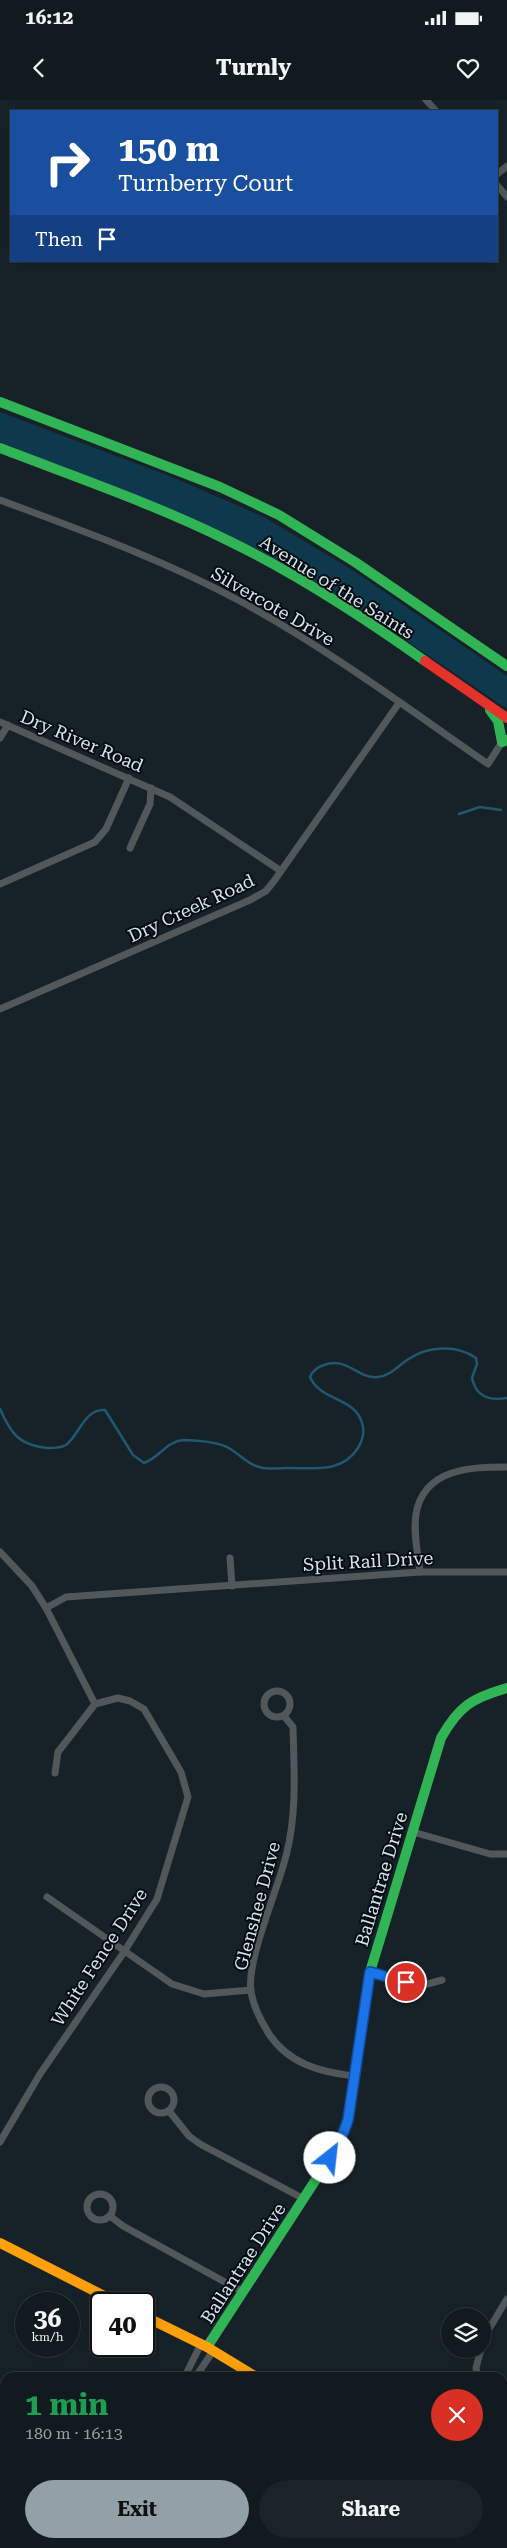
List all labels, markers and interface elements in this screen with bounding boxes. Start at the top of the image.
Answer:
text: 16:12 [25,6,74,29]
icon: back [25,54,53,82]
icon: heart [454,54,482,82]
text: Turnly [216,55,291,80]
text: 150 m [118,129,219,170]
icon: right [35,130,100,195]
text: Turnberry Court [118,171,293,196]
icon: arrive [93,225,121,253]
text: Then [35,228,83,251]
street label: Avenue of the Saints [256,531,418,643]
street label: Silvercote Drive [208,562,338,650]
street label: Dry River Road [17,706,147,776]
street label: Dry Creek Road [125,869,258,946]
street label: Split Rail Drive [302,1547,434,1575]
street label: Ballantrae Drive [351,1809,411,1949]
street label: Glenshee Drive [230,1839,284,1973]
street label: White Fence Drive [47,1884,151,2030]
pin [385,1961,427,2003]
icon: arrive [392,1968,420,1996]
position arrow [303,2131,355,2183]
street label: Ballantrae Drive [196,2199,290,2327]
speed limit sign: 40 [90,2292,155,2357]
text: 36 [33,2304,62,2333]
map controls [441,2308,491,2358]
button: layers [441,2308,491,2358]
text: km/h [31,2330,64,2344]
text: 1 min [25,2387,108,2422]
button: close [431,2389,483,2441]
text: 180 m · 16:13 [25,2424,123,2443]
button: Exit [25,2480,249,2538]
button: Share [259,2480,483,2538]

